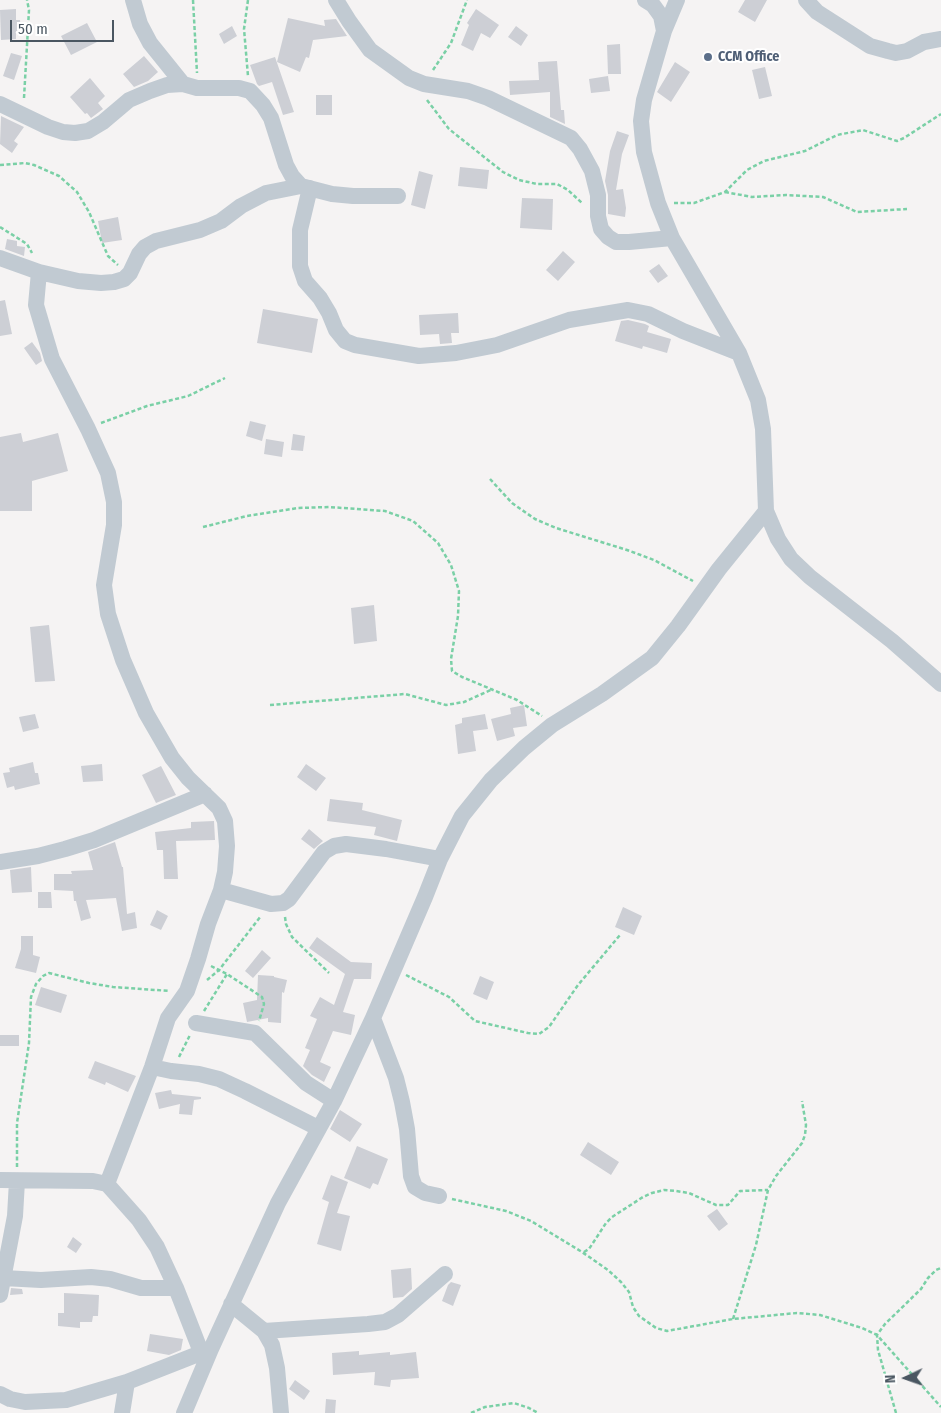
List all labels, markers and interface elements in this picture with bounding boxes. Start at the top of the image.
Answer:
scale bar [12,10,116,42]
text: 50 m [18,20,48,38]
place label: CCM Office [718,49,779,65]
marker: CCM Office [702,51,714,63]
north arrow [881,1353,931,1403]
text: N [882,1374,899,1383]

